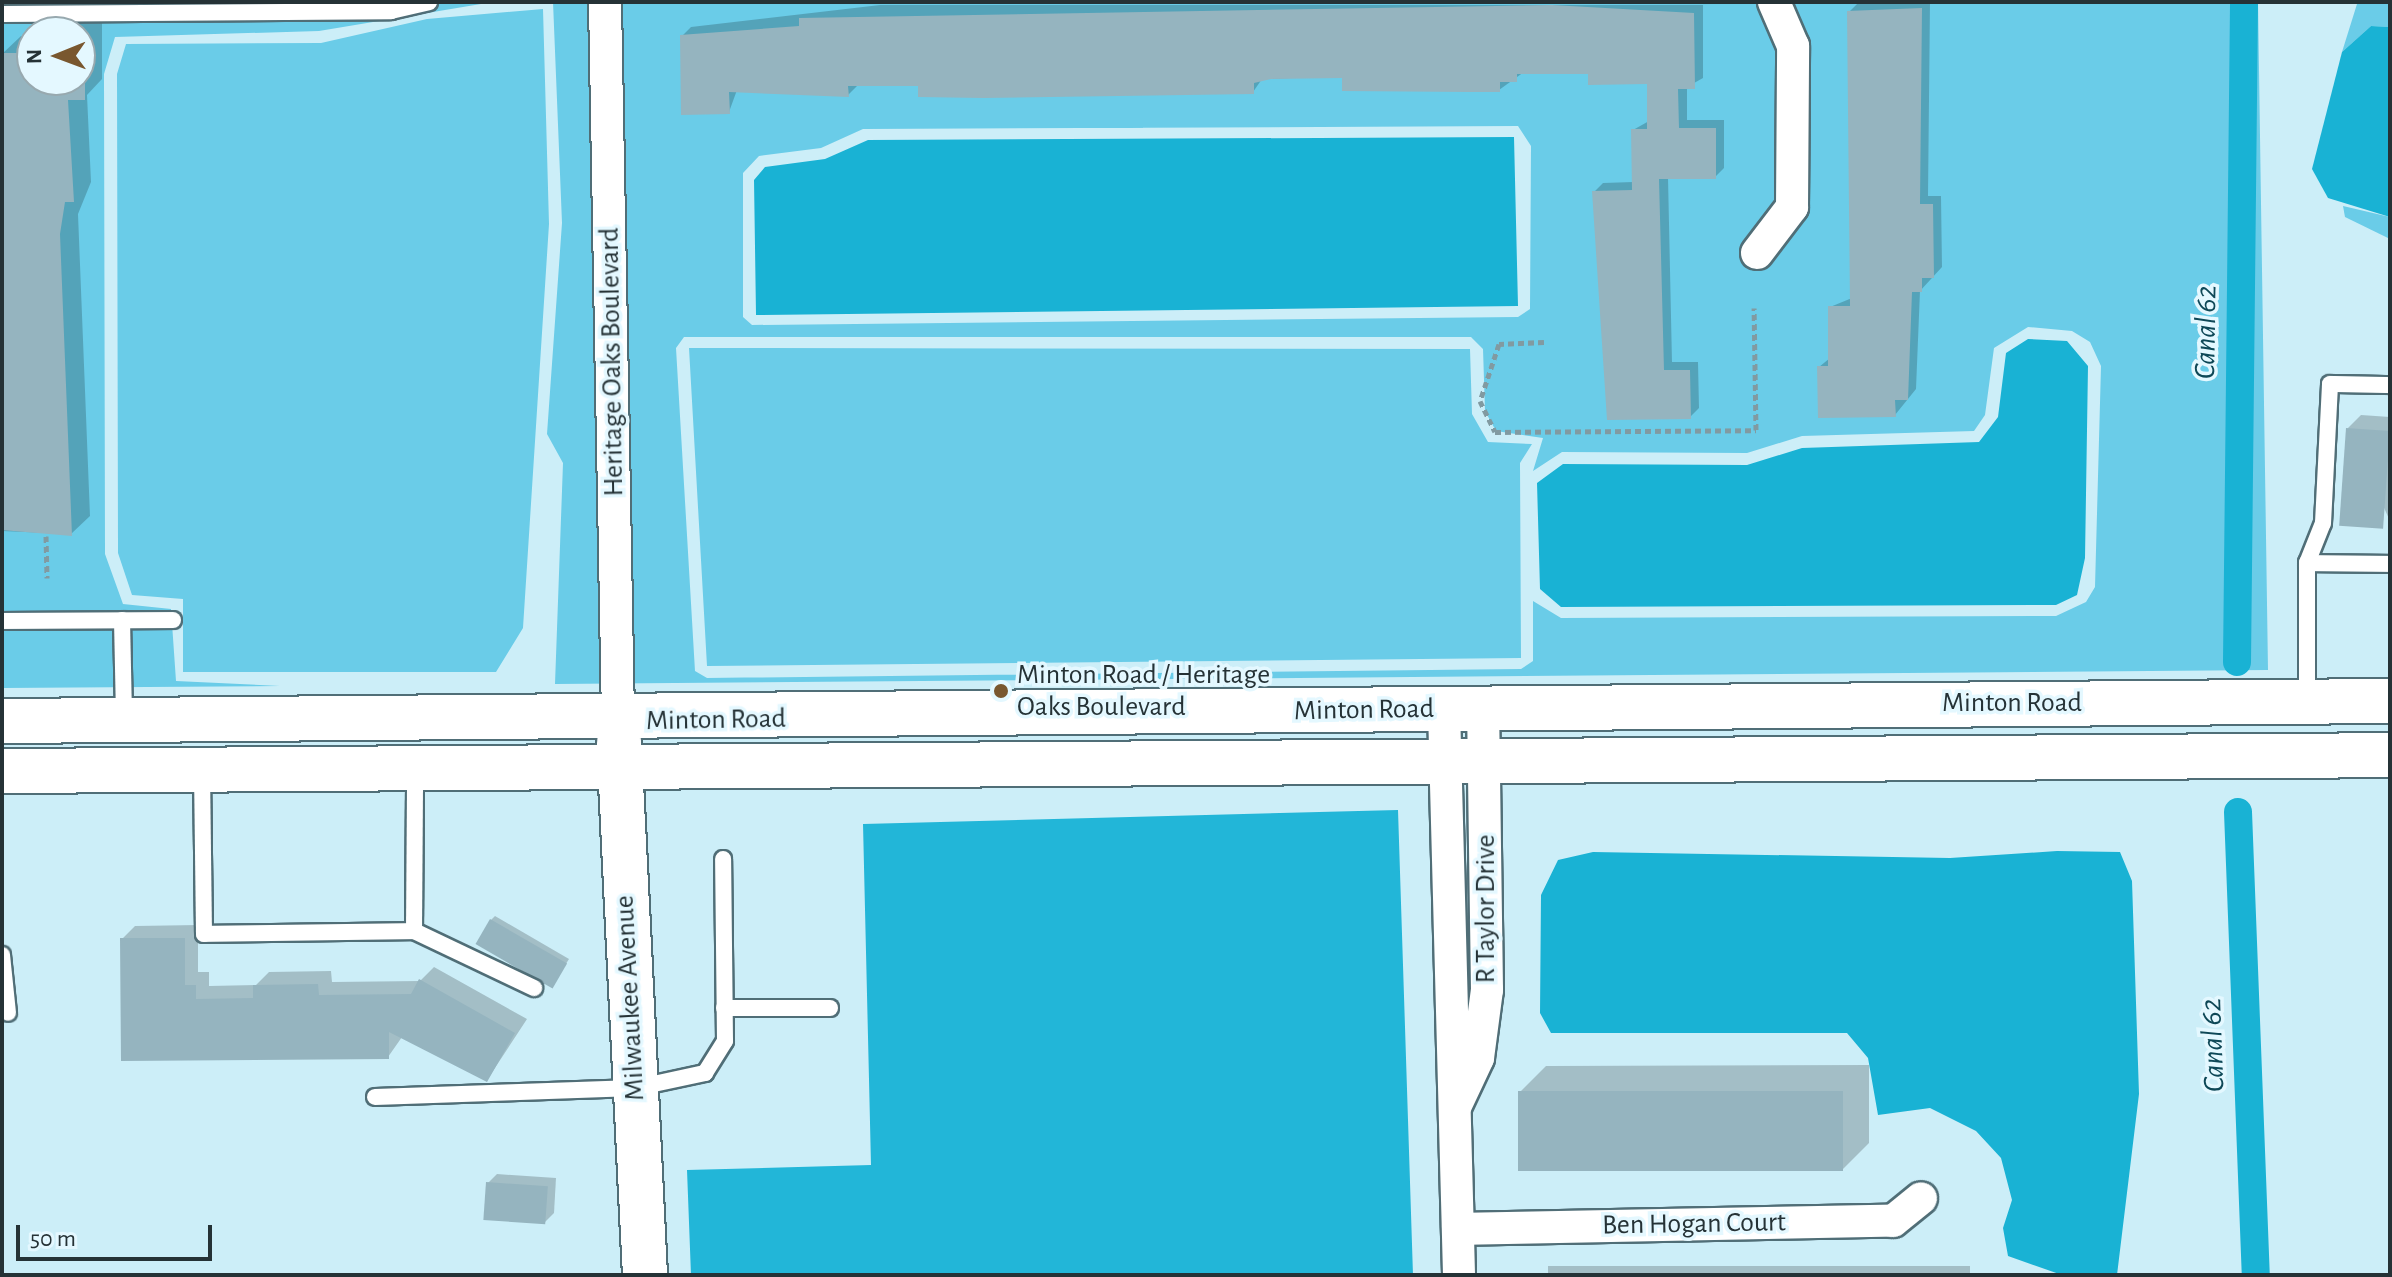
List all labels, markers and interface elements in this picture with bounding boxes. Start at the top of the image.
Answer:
north arrow [16,16,96,96]
text: N [23,49,45,64]
street label: Heritage Oaks Boulevard [593,227,631,497]
water label: Canal 62 [2187,285,2225,379]
place label: Minton Road / Heritage Oaks Boulevard [1017,658,1270,724]
marker: Minton Road / Heritage Oaks Boulevard [992,682,1010,700]
street label: Minton Road [1942,686,2082,720]
street label: Minton Road [1294,692,1434,728]
street label: Minton Road [646,702,786,738]
street label: R Taylor Drive [1469,835,1503,983]
street label: Milwaukee Avenue [608,894,652,1102]
water label: Canal 62 [2193,997,2233,1093]
street label: Ben Hogan Court [1602,1206,1786,1242]
scale bar [20,1209,216,1259]
text: 50 m [30,1227,76,1251]

